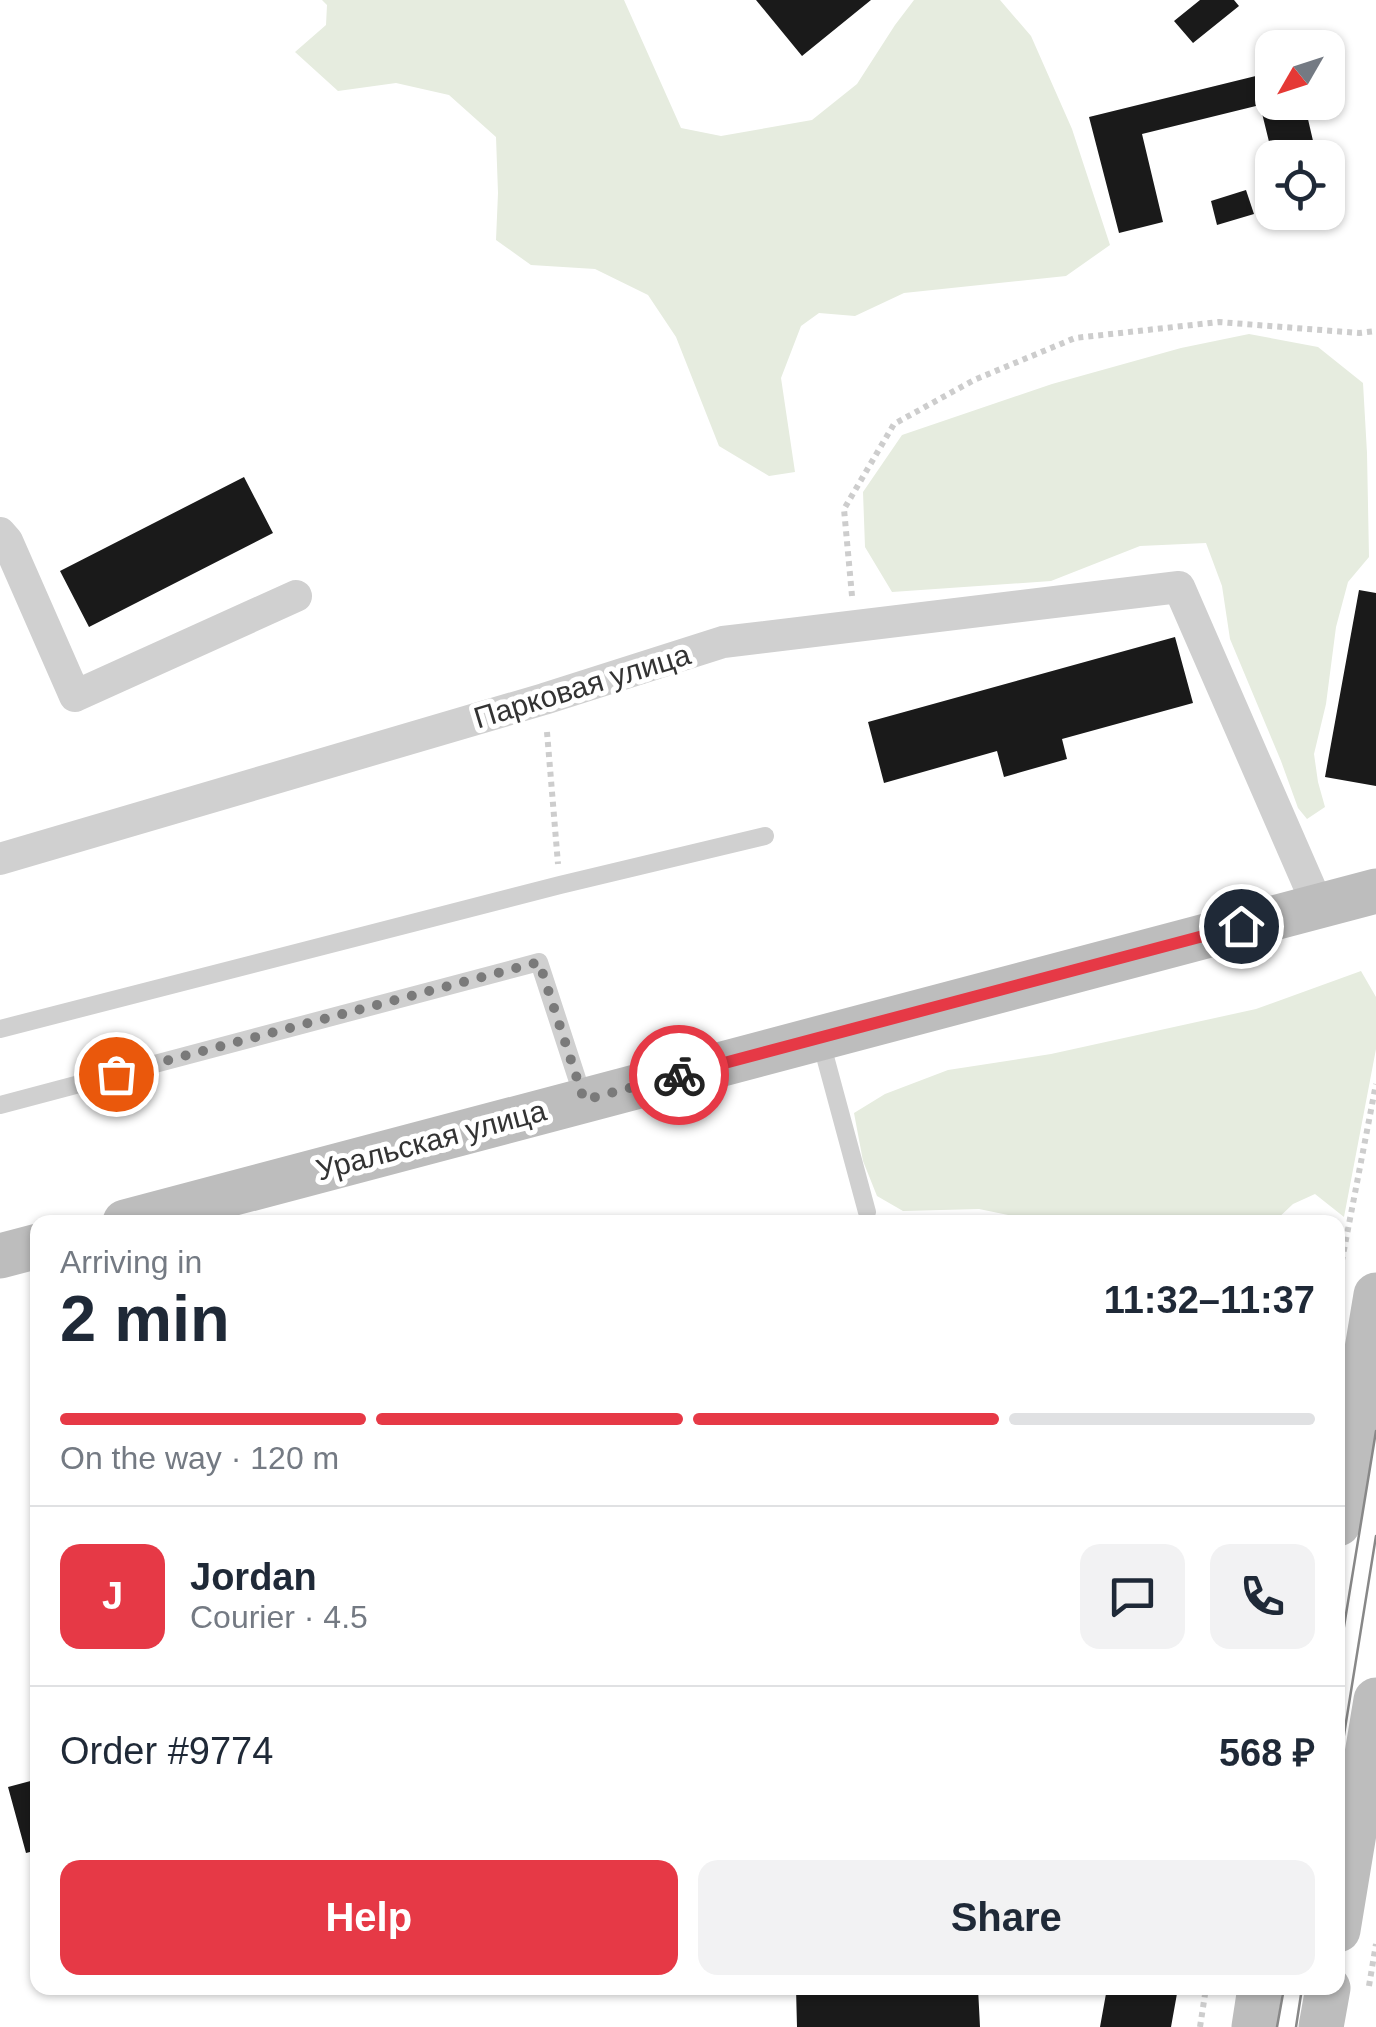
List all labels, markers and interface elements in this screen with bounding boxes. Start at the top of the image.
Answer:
north arrow [1255,30,1345,120]
map controls [1255,30,1345,230]
button: locate [1255,140,1345,230]
street label: Парковая улица [470,637,694,735]
pin [1199,884,1284,969]
icon: home [1214,899,1269,954]
courier [629,1025,729,1125]
pin [74,1032,159,1117]
icon: bag [89,1047,144,1102]
icon: bike [652,1048,707,1103]
street label: Уральская улица [312,1093,550,1187]
text: Arriving in [60,1244,202,1280]
text: 11:32–11:37 [1104,1279,1315,1321]
text: 2 min [60,1282,230,1355]
text: On the way · 120 m [60,1440,339,1476]
button: chat [1080,1544,1185,1649]
button: phone [1210,1544,1315,1649]
text: Jordan [190,1556,317,1598]
text: J [102,1575,123,1617]
text: Courier · 4.5 [190,1599,368,1635]
text: Order #9774 [60,1730,273,1772]
text: 568 ₽ [1219,1732,1315,1774]
button: Help [60,1860,678,1975]
button: Share [698,1860,1315,1975]

